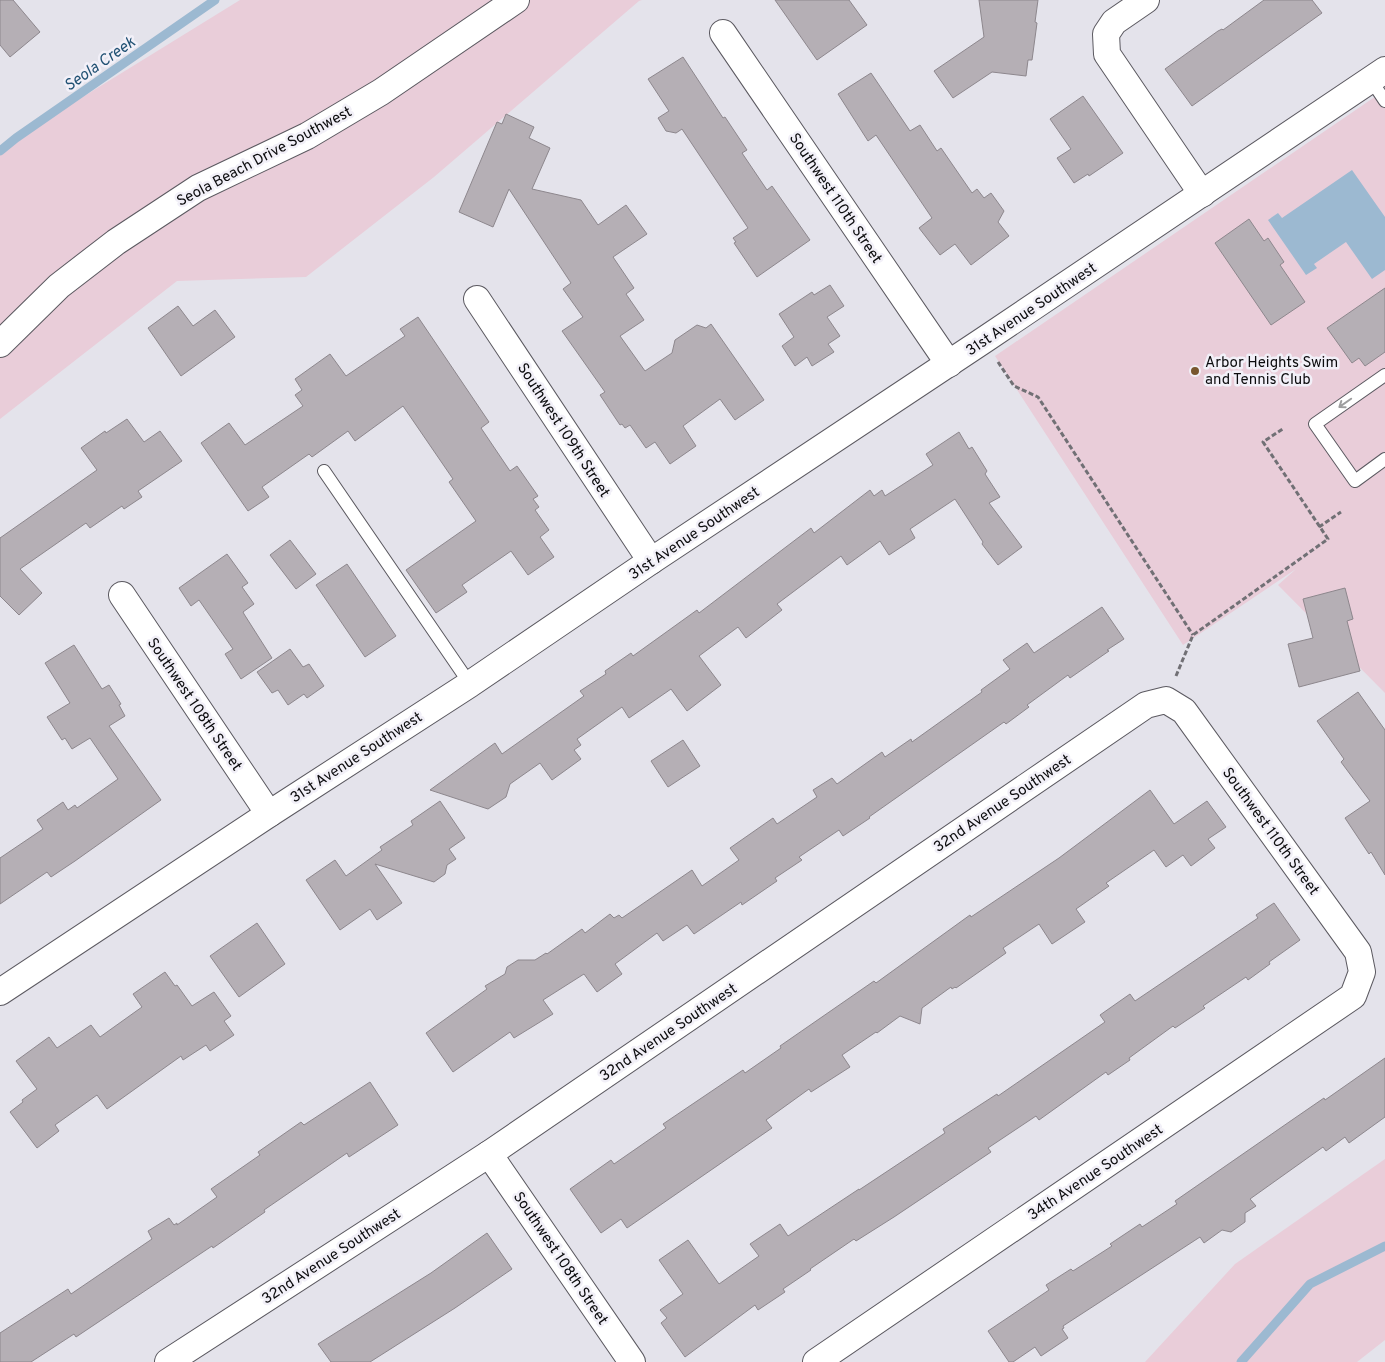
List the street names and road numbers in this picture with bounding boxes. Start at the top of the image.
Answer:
street label: Seola Beach Drive Southwest [174,103,356,212]
street label: Southwest 110th Street [784,130,885,268]
street label: 31st Avenue Southwest [963,259,1101,361]
street label: Southwest 109th Street [512,360,613,502]
street label: 31st Avenue Southwest [626,483,764,585]
street label: Southwest 108th Street [142,635,245,775]
street label: 31st Avenue Southwest [287,708,426,808]
street label: 32nd Avenue Southwest [930,751,1075,857]
street label: Southwest 110th Street [1217,764,1323,899]
street label: 32nd Avenue Southwest [596,980,741,1086]
street label: 34th Avenue Southwest [1025,1121,1167,1226]
street label: Southwest 108th Street [508,1189,611,1329]
street label: 32nd Avenue Southwest [259,1205,405,1309]

